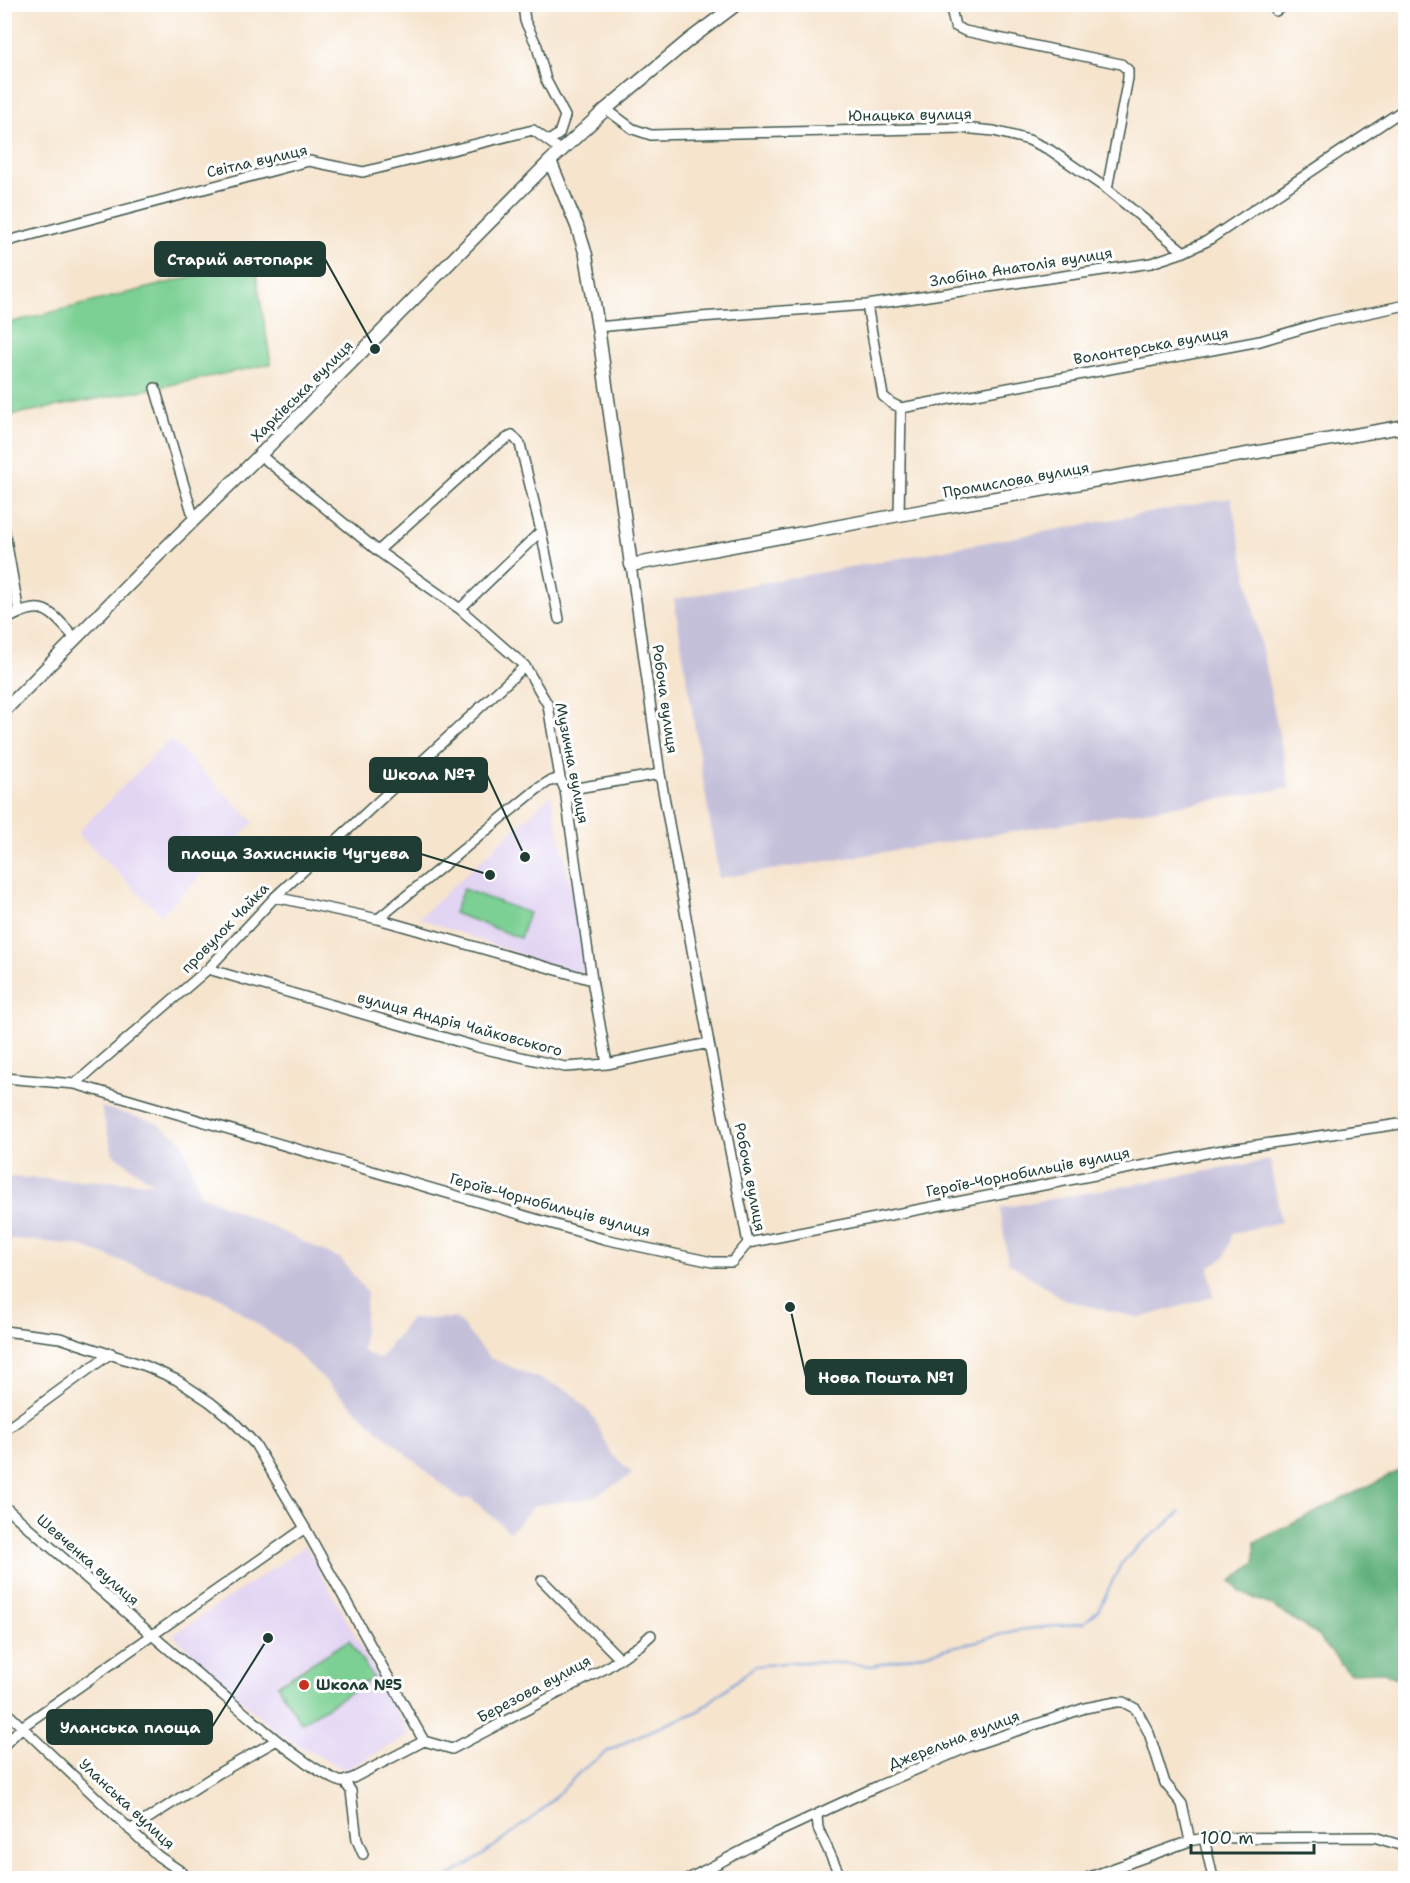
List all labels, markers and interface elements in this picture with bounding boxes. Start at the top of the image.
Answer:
street label: Юнацька вулиця [848,104,972,126]
street label: Світла вулиця [205,140,309,182]
callout: Старий автопарк [155,242,325,276]
street label: Злобіна Анатолія вулиця [928,243,1114,291]
text: Старий автопарк [167,249,313,270]
street label: Волонтерська вулиця [1072,323,1230,369]
street label: Харківська вулиця [247,336,357,446]
street label: Промислова вулиця [941,457,1091,503]
street label: Робоча вулиця [647,643,683,755]
street label: Музична вулиця [550,701,594,825]
callout: Школа №7 [370,758,487,792]
text: Школа №7 [382,764,476,785]
callout: площа Захисників Чугуєва [169,837,421,871]
text: площа Захисників Чугуєва [181,843,409,864]
street label: провулок Чайка [177,878,274,978]
street label: вулиця Андрія Чайковського [355,987,565,1061]
street label: Робоча вулиця [730,1121,770,1233]
street label: Героїв-Чорнобильців вулиця [924,1142,1132,1202]
street label: Героїв-Чорнобильців вулиця [447,1169,653,1241]
callout: Нова Пошта №1 [806,1360,966,1394]
text: Нова Пошта №1 [818,1367,954,1388]
street label: Шевченка вулиця [32,1510,144,1610]
street label: Березова вулиця [474,1651,594,1727]
place label: Школа №5 [316,1675,402,1695]
marker: Школа №5 [297,1678,311,1692]
street label: Джерельна вулиця [885,1706,1023,1774]
callout: Уланська площа [47,1710,212,1744]
text: Уланська площа [60,1717,200,1738]
street label: Уланська вулиця [75,1754,179,1854]
scale bar [1191,1817,1314,1855]
text: 100 m [1200,1826,1254,1850]

